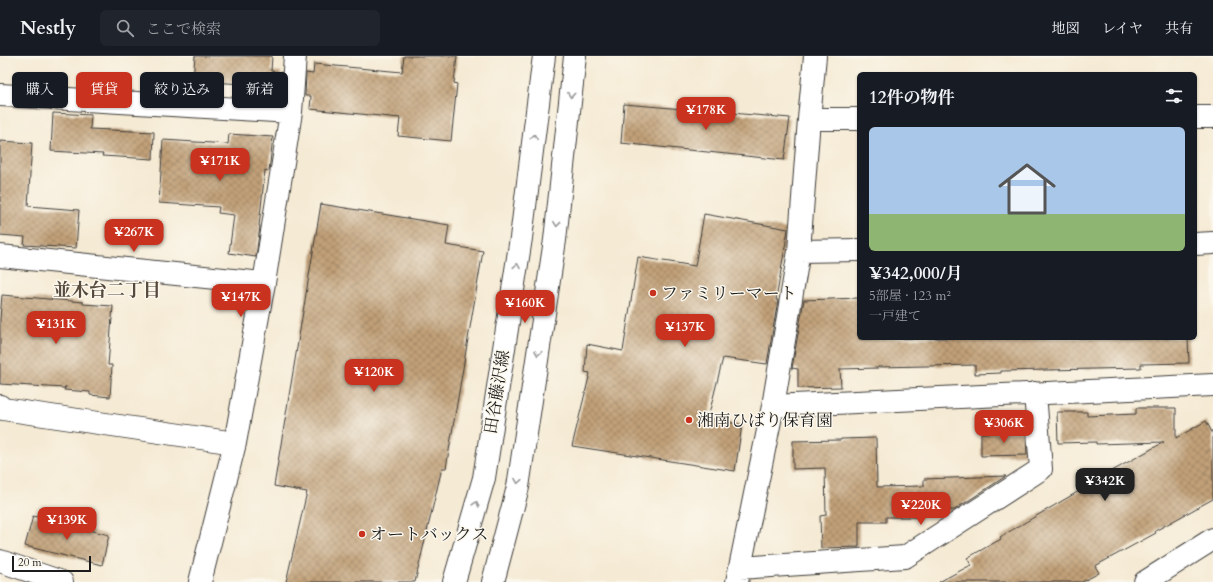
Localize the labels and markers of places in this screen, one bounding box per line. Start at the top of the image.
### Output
pin: ¥178K [678,97,734,131]
pin: ¥171K [192,148,248,182]
pin: ¥267K [106,219,162,253]
place label: ファミリーマート [661,282,797,305]
pin: ¥147K [213,284,269,318]
marker: ファミリーマート [648,288,658,298]
pin: ¥160K [497,290,553,324]
pin: ¥131K [28,311,84,345]
pin: ¥137K [657,314,713,348]
pin: ¥120K [346,359,402,393]
place label: 湘南ひばり保育園 [697,409,833,432]
pin: ¥306K [976,410,1032,444]
marker: 湘南ひばり保育園 [684,415,694,425]
pin: ¥342K [1077,468,1133,502]
pin: ¥220K [893,492,949,526]
pin: ¥139K [39,507,95,541]
place label: オートバックス [370,523,489,546]
marker: オートバックス [357,529,367,539]

